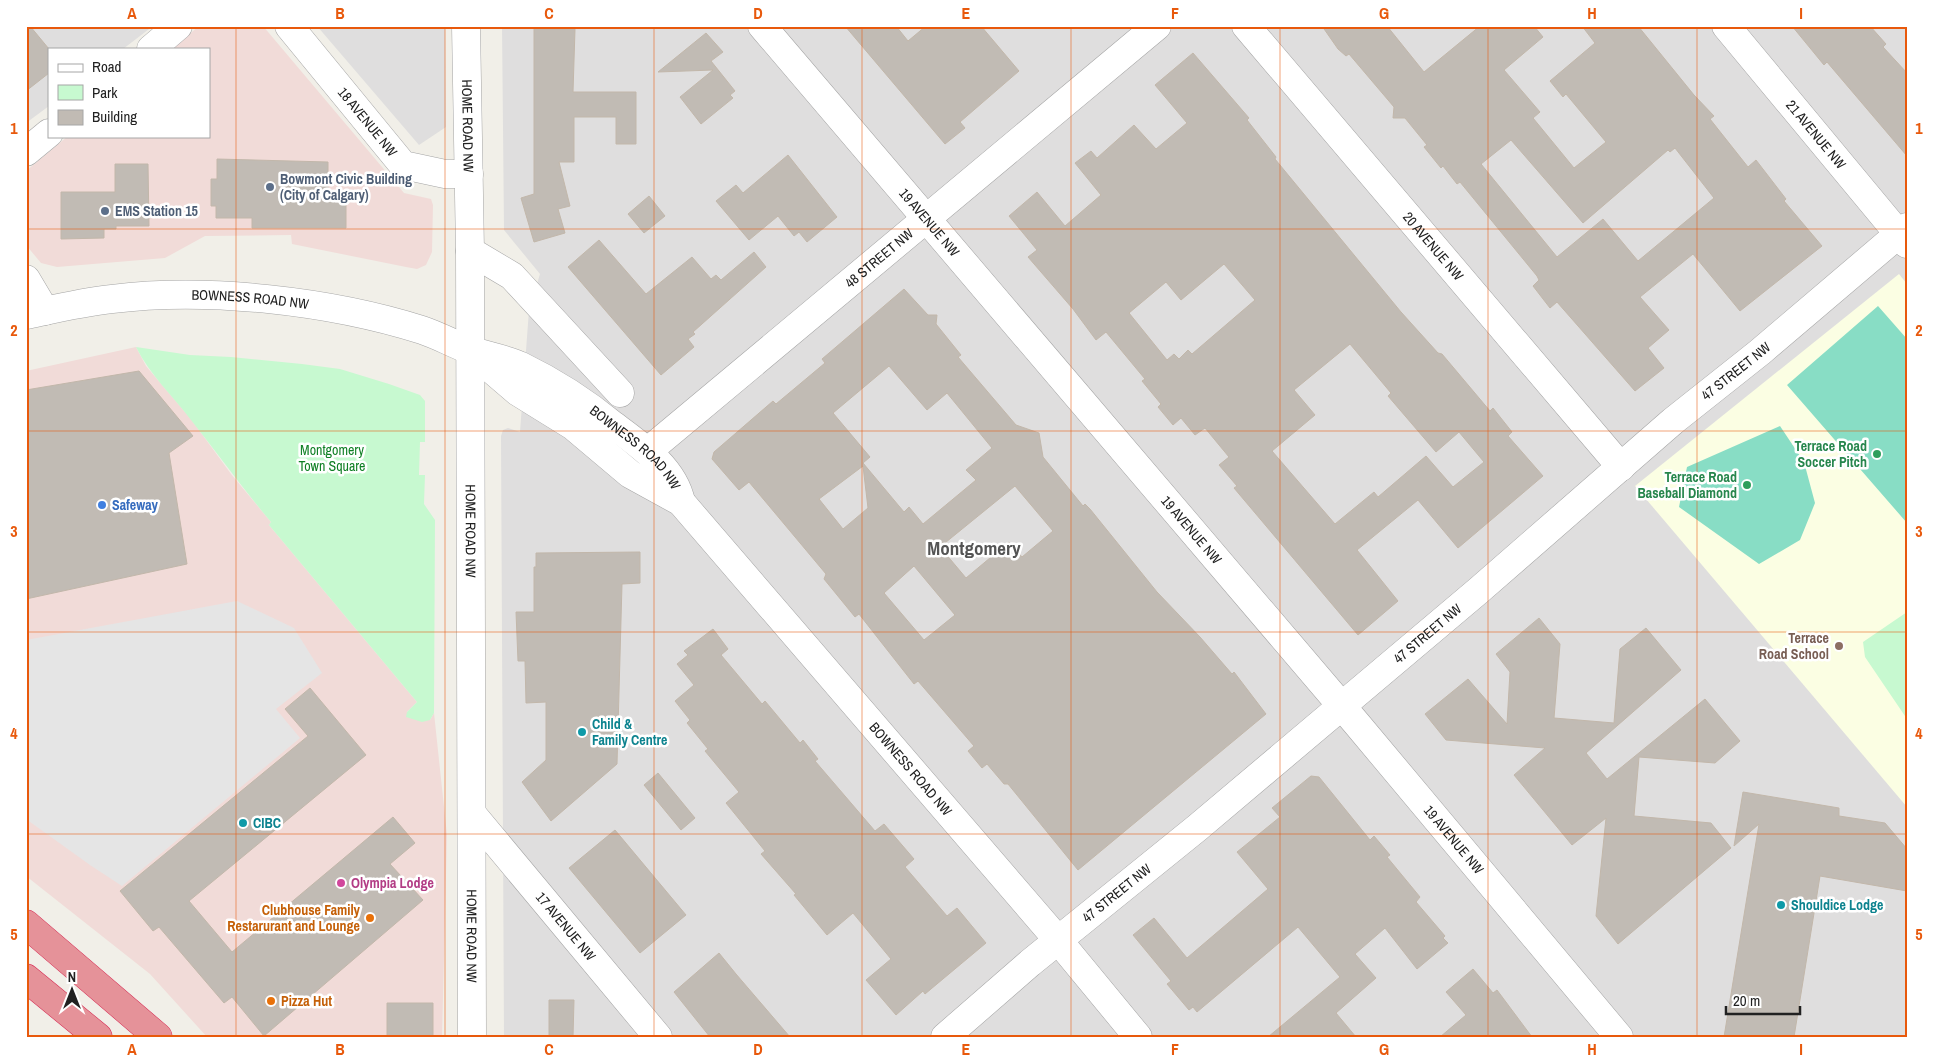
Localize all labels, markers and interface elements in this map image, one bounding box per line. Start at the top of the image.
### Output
text: A [127,2,137,24]
text: B [335,2,345,24]
text: C [544,2,554,24]
text: D [753,2,763,24]
text: E [962,2,971,24]
text: F [1171,2,1179,24]
text: G [1379,2,1389,24]
text: H [1587,2,1597,24]
text: I [1799,2,1803,24]
legend [48,48,210,138]
text: Road [92,56,121,77]
street label: HOME ROAD NW [458,79,478,173]
text: Park [92,82,118,103]
street label: 18 AVENUE NW [334,84,401,160]
street label: 21 AVENUE NW [1782,96,1850,173]
text: Building [92,106,137,127]
text: 1 [10,117,18,139]
text: 1 [1915,117,1923,139]
place label: Bowmont Civic Building (City of Calgary) [280,170,412,204]
marker: Bowmont Civic Building (City of Calgary) [264,181,276,193]
street label: 19 AVENUE NW [895,184,964,260]
place label: EMS Station 15 [115,202,199,220]
marker: EMS Station 15 [99,205,111,217]
street label: 20 AVENUE NW [1399,208,1467,284]
street label: 48 STREET NW [841,224,917,292]
street label: BOWNESS ROAD NW [191,286,310,313]
text: 2 [10,319,18,341]
text: 2 [1915,319,1923,341]
street label: 47 STREET NW [1698,338,1774,404]
street label: BOWNESS ROAD NW [586,401,685,493]
place label: Terrace Road Soccer Pitch [1794,437,1867,471]
park label: Montgomery Town Square [298,441,366,475]
marker: Terrace Road Soccer Pitch [1871,448,1883,460]
place label: Terrace Road Baseball Diamond [1637,468,1737,502]
marker: Terrace Road Baseball Diamond [1741,479,1753,491]
street label: HOME ROAD NW [462,484,480,578]
street label: 19 AVENUE NW [1157,492,1226,568]
place label: Safeway [112,496,159,514]
marker: Safeway [96,499,108,511]
text: 3 [10,520,18,542]
text: 3 [1915,520,1923,542]
district label: Montgomery [927,535,1021,561]
street label: 47 STREET NW [1390,600,1465,667]
place label: Terrace Road School [1759,629,1829,663]
marker: Terrace Road School [1833,640,1845,652]
place label: Child & Family Centre [592,715,667,749]
street label: BOWNESS ROAD NW [866,718,956,819]
text: 4 [10,722,18,744]
text: 4 [1915,722,1923,744]
marker: Child & Family Centre [576,726,588,738]
street label: 19 AVENUE NW [1420,802,1488,878]
place label: CIBC [253,814,281,832]
marker: CIBC [237,817,249,829]
street label: 47 STREET NW [1078,860,1155,926]
place label: Olympia Lodge [351,874,434,892]
marker: Olympia Lodge [335,877,347,889]
street label: 17 AVENUE NW [532,888,600,965]
street label: HOME ROAD NW [463,889,481,983]
place label: Shouldice Lodge [1791,896,1884,914]
marker: Shouldice Lodge [1775,899,1787,911]
place label: Clubhouse Family Restarurant and Lounge [227,901,361,935]
marker: Clubhouse Family Restarurant and Lounge [364,912,376,924]
text: 5 [10,923,18,945]
text: 5 [1915,923,1923,945]
north arrow [48,966,98,1016]
text: N [68,968,76,986]
scale bar [1726,983,1799,1015]
text: 20 m [1733,990,1760,1011]
place label: Pizza Hut [281,992,332,1010]
marker: Pizza Hut [265,995,277,1007]
text: A [127,1038,137,1060]
text: B [335,1038,345,1060]
text: C [544,1038,554,1060]
text: D [753,1038,763,1060]
text: E [962,1038,971,1060]
text: F [1171,1038,1179,1060]
text: G [1379,1038,1389,1060]
text: H [1587,1038,1597,1060]
text: I [1799,1038,1803,1060]

